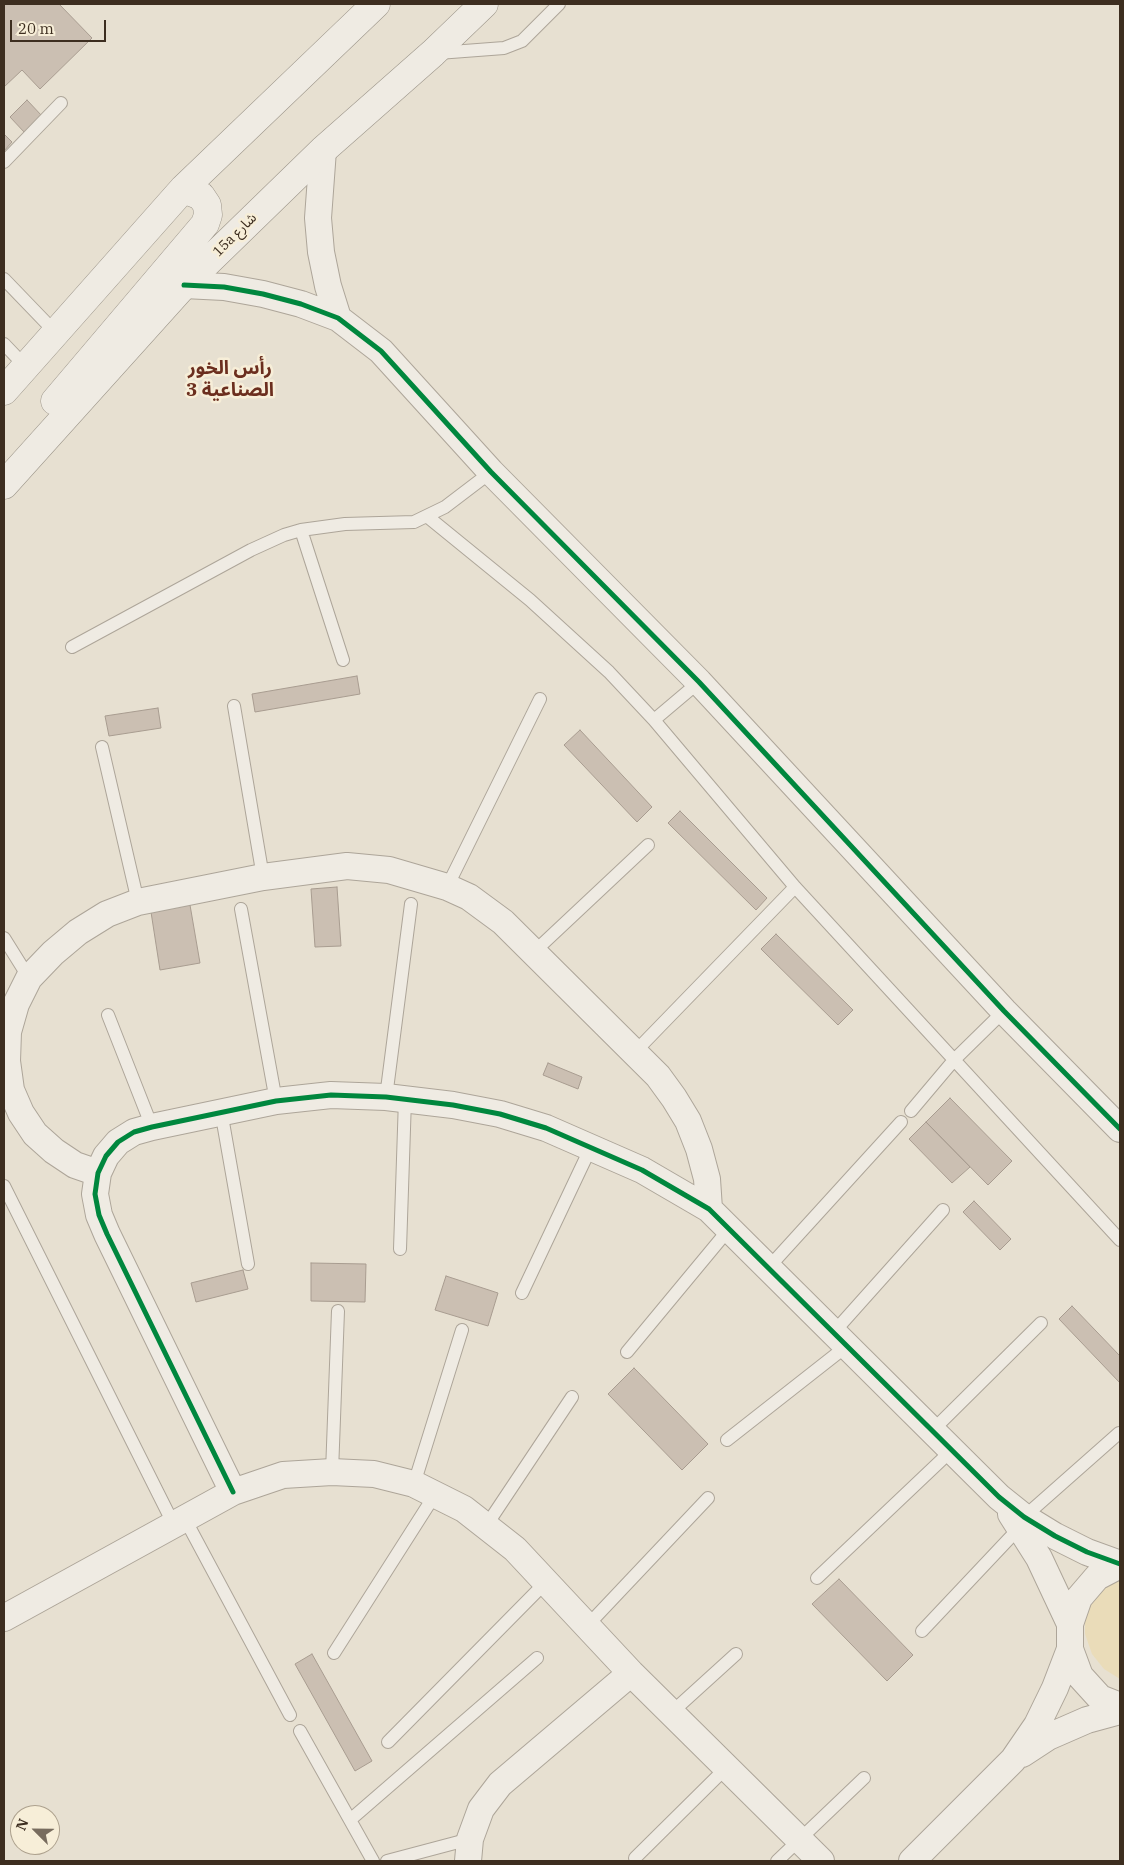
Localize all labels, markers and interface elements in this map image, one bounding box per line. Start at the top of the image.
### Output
scale bar [12,10,109,42]
text: 20 m [18,19,54,38]
street label: 15a شارع [210,210,260,260]
district label: رأس الخور الصناعية 3 [186,358,274,402]
north arrow [10,1805,60,1855]
text: N [12,1816,33,1833]

